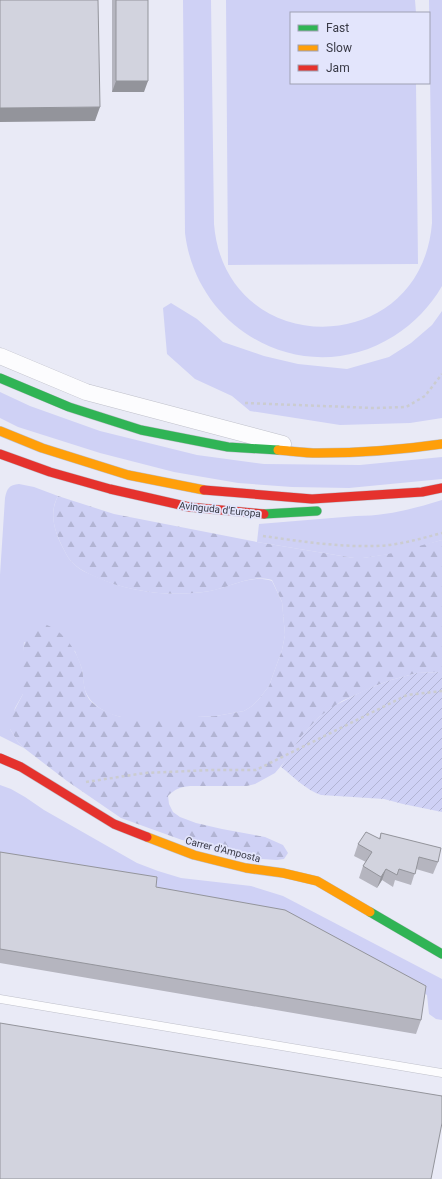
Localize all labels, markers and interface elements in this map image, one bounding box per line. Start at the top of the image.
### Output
legend [290,12,430,84]
text: Fast [326,21,349,35]
text: Slow [326,41,352,55]
text: Jam [326,61,350,75]
street label: Avinguda d'Europa [178,500,261,519]
street label: Carrer d'Amposta [184,835,262,864]

